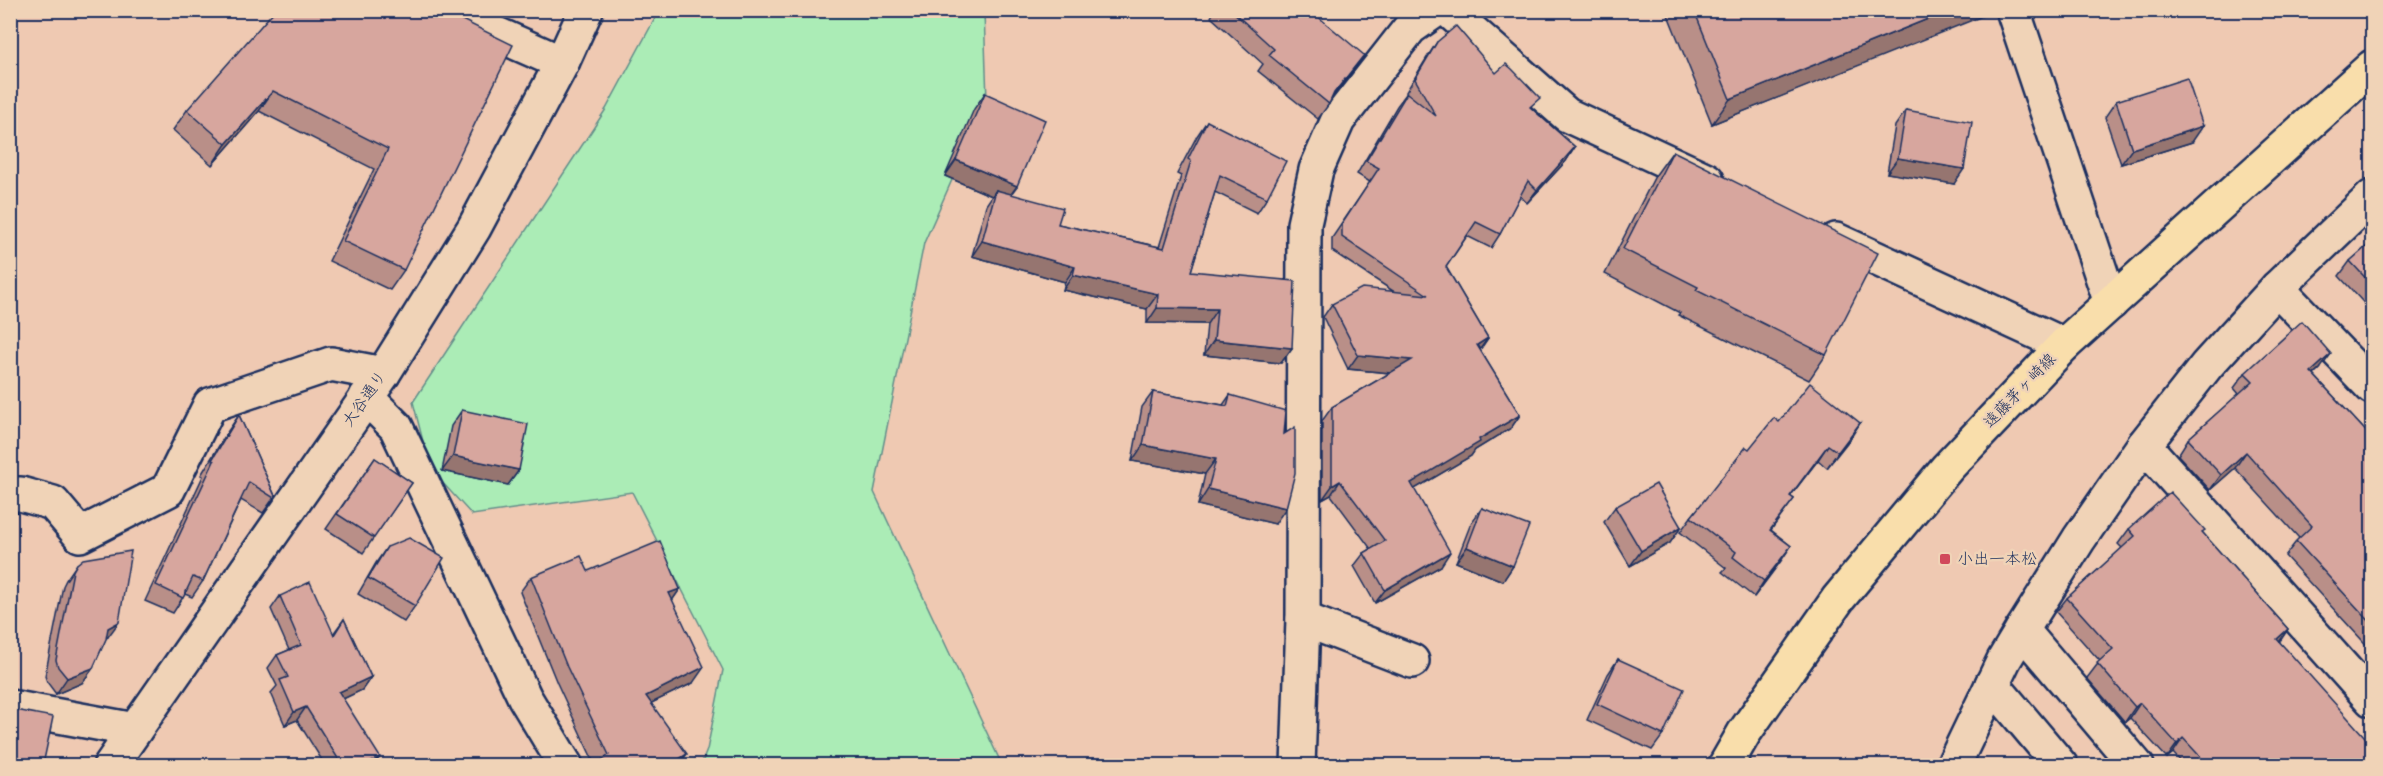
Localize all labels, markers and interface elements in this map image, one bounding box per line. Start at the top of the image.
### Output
street label: 遠藤茅ヶ崎線 [1978,348,2062,434]
street label: 大谷通り [336,366,394,432]
place label: 小出一本松 [1957,547,2037,572]
marker: 小出一本松 [1938,552,1952,566]

